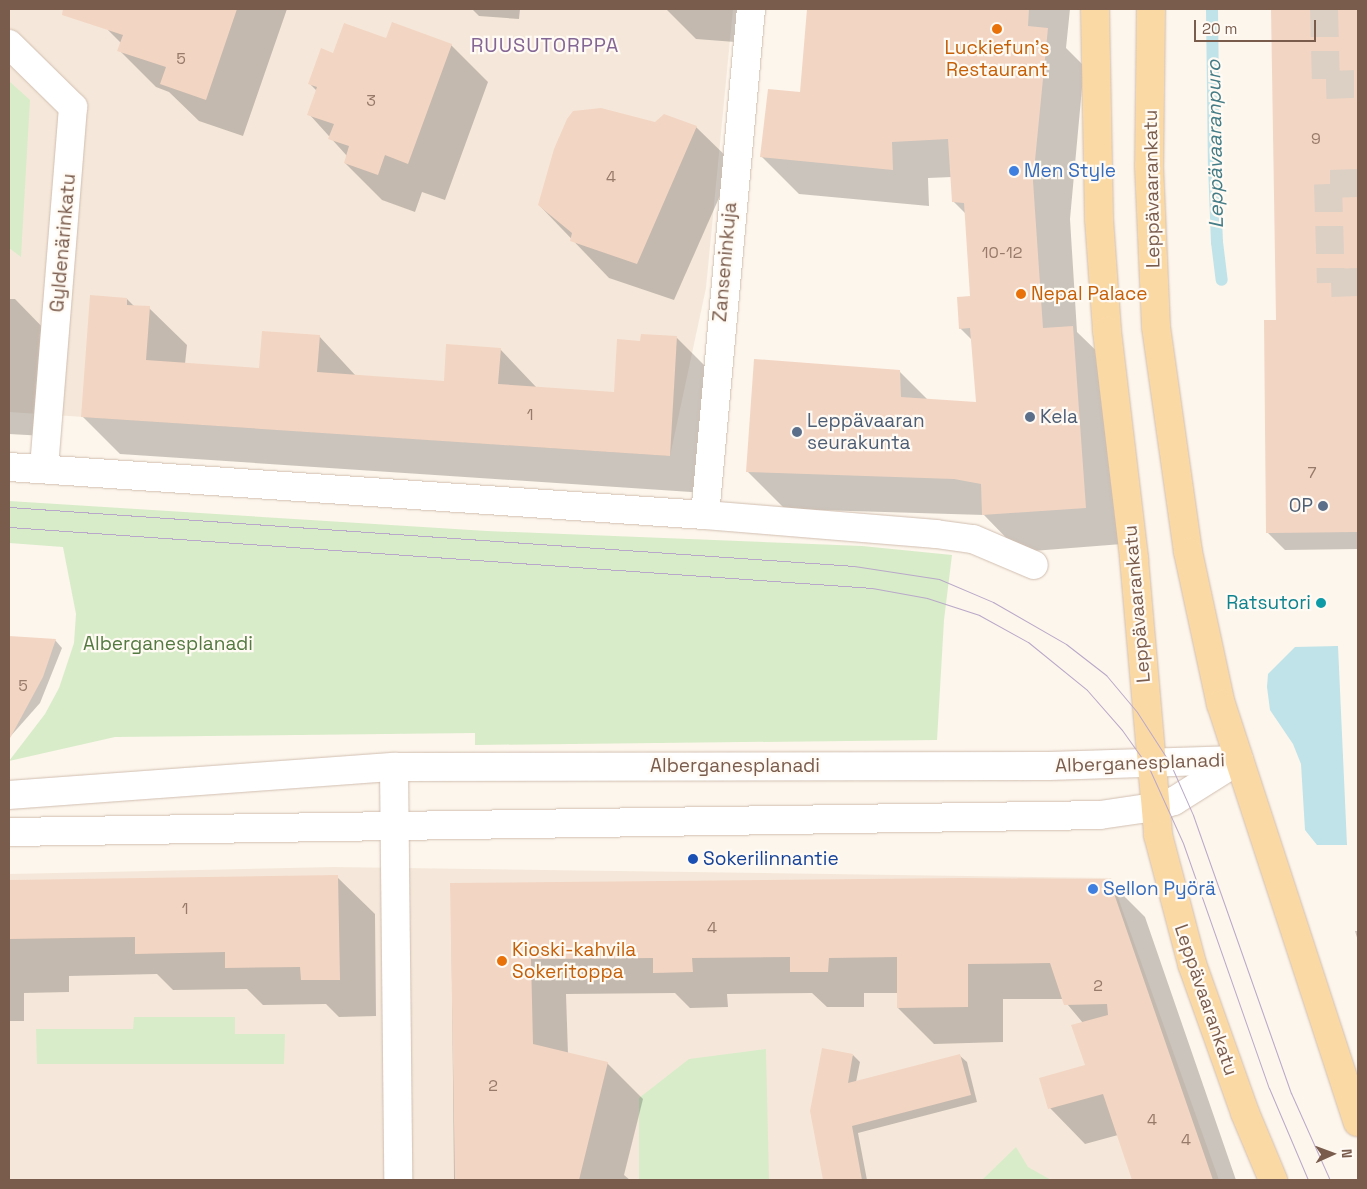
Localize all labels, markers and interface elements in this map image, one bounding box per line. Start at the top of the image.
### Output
scale bar [1197,10,1320,42]
text: 20 m [1202,19,1237,38]
marker: Luckiefun's Restaurant [991,23,1003,35]
district label: RUUSUTORPPA [469,33,621,57]
place label: Luckiefun's Restaurant [945,37,1049,81]
house number: 5 [176,49,186,69]
water label: Leppävaaranpuro [1202,60,1228,228]
house number: 3 [366,91,376,111]
street label: Leppävaarankatu [1139,110,1165,268]
house number: 9 [1311,129,1321,149]
place label: Men Style [1024,160,1116,182]
marker: Men Style [1008,165,1020,177]
house number: 4 [606,167,616,187]
street label: Gyldenärinkatu [46,173,80,313]
street label: Zanseninkuja [708,201,742,323]
house number: 10-12 [982,243,1022,263]
place label: Nepal Palace [1031,283,1148,305]
marker: Nepal Palace [1015,288,1027,300]
house number: 1 [527,405,533,425]
place label: Kela [1040,406,1078,428]
place label: Leppävaaran seurakunta [807,410,925,454]
marker: Kela [1024,411,1036,423]
marker: Leppävaaran seurakunta [791,426,803,438]
house number: 7 [1307,463,1317,483]
place label: OP [1289,495,1313,517]
marker: OP [1317,500,1329,512]
street label: Leppävaarankatu [1119,524,1155,684]
place label: Ratsutori [1226,592,1311,614]
marker: Ratsutori [1315,597,1327,609]
park label: Alberganesplanadi [83,633,253,655]
house number: 5 [18,676,28,696]
street label: Alberganesplanadi [1055,749,1225,777]
street label: Alberganesplanadi [650,755,820,777]
place label: Sokerilinnantie [703,848,839,870]
marker: Sokerilinnantie [687,853,699,865]
place label: Sellon Pyörä [1103,878,1216,900]
marker: Sellon Pyörä [1087,883,1099,895]
house number: 1 [182,899,188,919]
house number: 4 [707,918,717,938]
street label: Leppävaarankatu [1169,921,1243,1079]
place label: Kioski-kahvila Sokeritoppa [512,939,636,983]
marker: Kioski-kahvila Sokeritoppa [496,955,508,967]
house number: 2 [1093,976,1103,996]
house number: 2 [488,1076,498,1096]
house number: 4 [1147,1110,1157,1130]
north arrow [1307,1129,1357,1179]
house number: 4 [1181,1130,1191,1150]
text: N [1338,1148,1356,1158]

